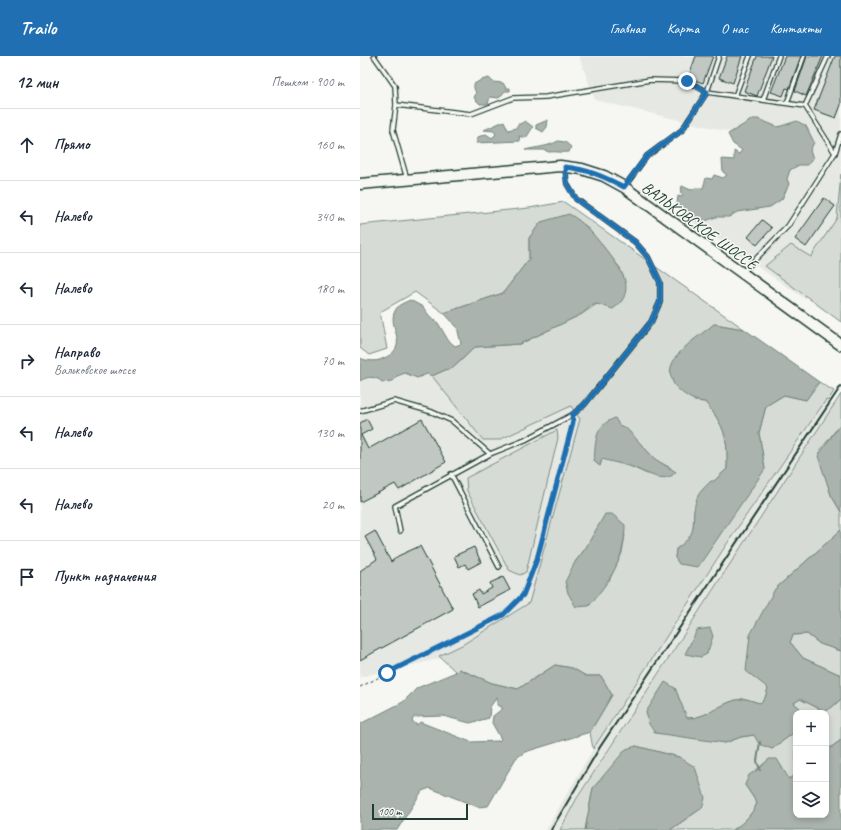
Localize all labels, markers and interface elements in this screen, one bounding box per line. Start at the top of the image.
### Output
text: Trailo [20,16,56,40]
text: Главная [610,20,645,37]
text: Карта [667,20,699,37]
text: О нас [721,20,748,37]
text: Контакты [770,20,821,37]
text: 12 мин [16,72,58,93]
route end [678,72,696,90]
text: Пешком · 900 m [271,74,344,90]
icon: ahead [16,134,38,156]
text: Прямо [54,135,90,154]
text: 160 m [316,137,344,153]
street label: ВАЛЬКОВСКОЕ ШОССЕ [638,177,763,276]
icon: left [16,206,38,228]
text: Налево [54,207,92,226]
text: 340 m [316,209,344,225]
icon: left [16,278,38,300]
text: Налево [54,279,92,298]
text: 180 m [316,281,344,297]
text: Направо [54,343,100,362]
icon: right [16,350,38,372]
text: 70 m [322,353,344,369]
text: Вальковское шоссе [54,362,135,378]
icon: left [16,422,38,444]
text: Налево [54,423,92,442]
text: 130 m [316,425,344,441]
icon: left [16,494,38,516]
text: Налево [54,495,92,514]
text: 20 m [322,497,344,513]
icon: arrive [16,566,38,588]
text: Пункт назначения [54,567,156,586]
route start [378,664,396,682]
map controls [793,710,829,818]
button: + [793,710,829,746]
button: − [793,746,829,782]
button: layers [793,782,829,818]
scale bar [372,802,468,821]
text: 100 m [378,804,402,818]

